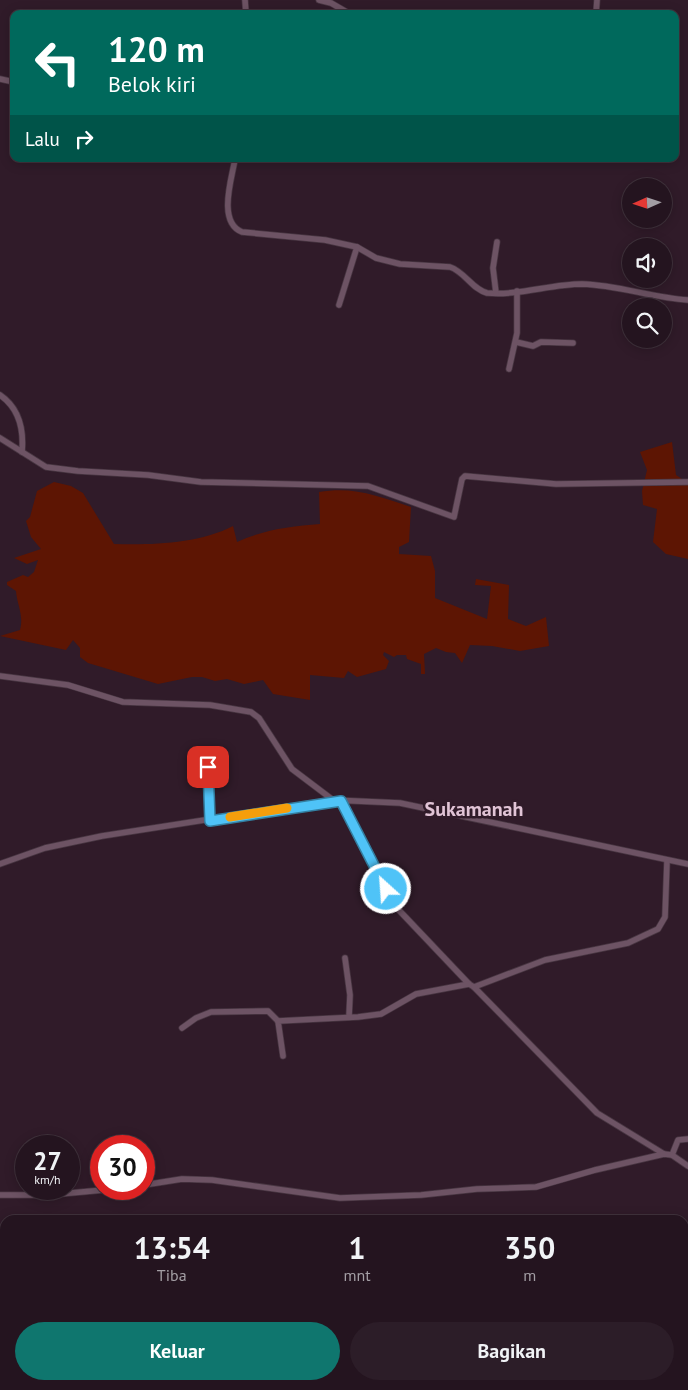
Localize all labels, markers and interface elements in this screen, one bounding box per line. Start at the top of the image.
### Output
text: 120 m [108,26,205,72]
icon: left [25,30,90,95]
text: Belok kiri [108,70,196,98]
icon: right [70,125,98,153]
text: Lalu [25,127,60,151]
north arrow [622,178,672,228]
map controls [622,178,672,348]
button: sound [622,238,672,288]
button: search [622,298,672,348]
pin [187,746,229,788]
icon: arrive [194,753,222,781]
district label: Sukamanah [425,796,523,822]
position arrow [359,862,411,914]
speed limit sign: 30 [90,1135,155,1200]
text: 27 [33,1145,62,1177]
text: km/h [34,1172,61,1187]
text: 13:54 [134,1228,210,1267]
text: 1 [349,1228,366,1267]
text: 350 [504,1228,555,1267]
text: Tiba [157,1265,187,1285]
text: mnt [343,1265,371,1285]
text: m [523,1265,536,1285]
button: Keluar [15,1322,340,1380]
button: Bagikan [350,1322,674,1380]

